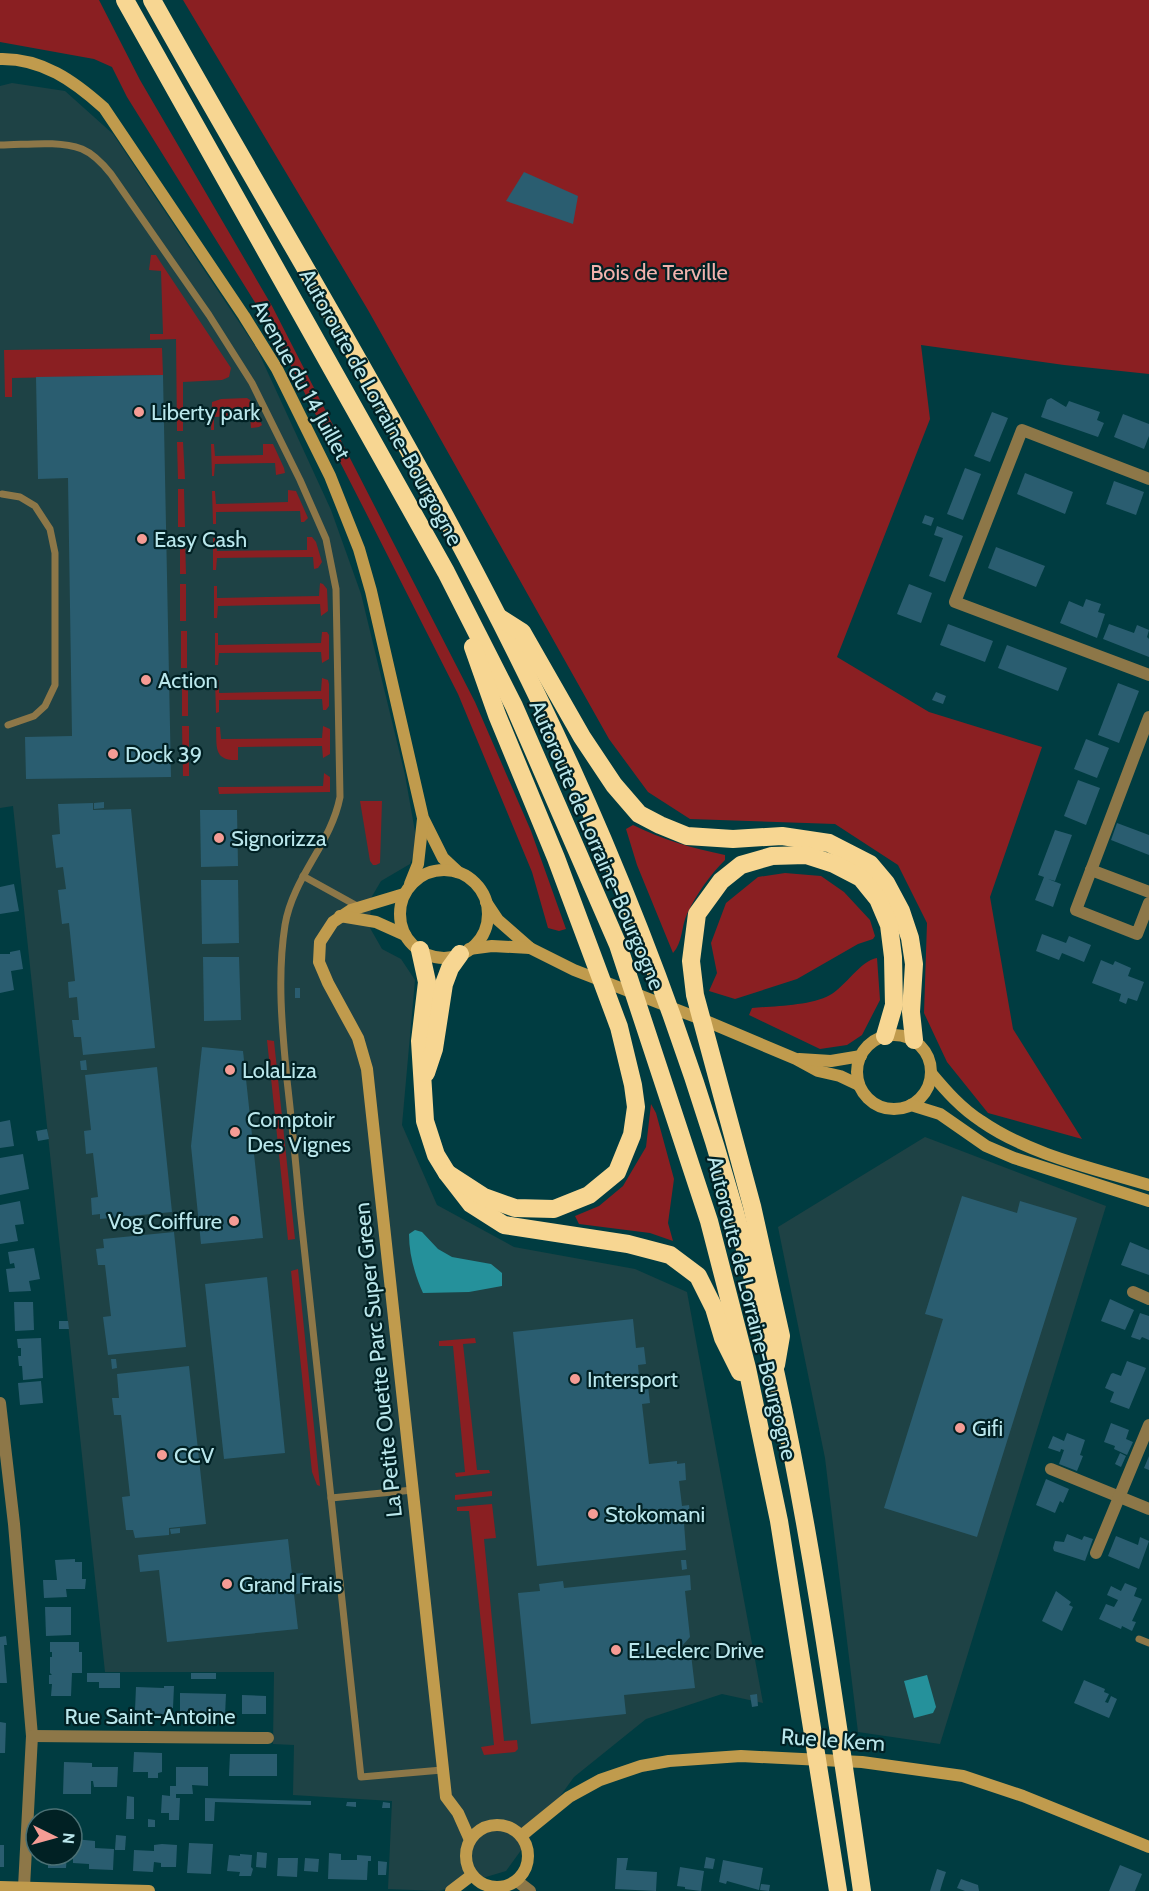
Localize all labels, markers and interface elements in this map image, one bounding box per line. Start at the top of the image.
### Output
park label: Bois de Terville [590,259,728,286]
street label: Autoroute de Lorraine-Bourgogne [293,264,469,550]
street label: Avenue du 14 Juillet [246,295,356,465]
place label: Liberty park [151,399,260,426]
marker: Liberty park [132,405,146,419]
place label: Easy Cash [154,526,247,553]
marker: Easy Cash [135,532,149,546]
place label: Action [158,667,218,694]
marker: Action [139,673,153,687]
street label: Autoroute de Lorraine-Bourgogne [524,696,670,994]
place label: Dock 39 [125,741,202,768]
marker: Dock 39 [106,747,120,761]
place label: Signorizza [231,825,327,852]
marker: Signorizza [212,831,226,845]
place label: LolaLiza [242,1057,317,1084]
marker: LolaLiza [223,1063,237,1077]
place label: Comptoir Des Vignes [247,1106,351,1158]
marker: Comptoir Des Vignes [228,1125,242,1139]
street label: Autoroute de Lorraine-Bourgogne [701,1153,803,1463]
street label: La Petite Ouette Parc Super Green [348,1201,408,1519]
place label: Vog Coiffure [108,1208,222,1235]
marker: Vog Coiffure [227,1214,241,1228]
place label: Intersport [587,1366,678,1393]
marker: Intersport [568,1372,582,1386]
place label: Gifi [972,1415,1003,1442]
marker: Gifi [953,1421,967,1435]
place label: CCV [174,1442,215,1469]
marker: CCV [155,1448,169,1462]
place label: Stokomani [605,1501,705,1528]
marker: Stokomani [586,1507,600,1521]
place label: Grand Frais [239,1571,342,1598]
marker: Grand Frais [220,1577,234,1591]
place label: E.Leclerc Drive [628,1637,764,1664]
marker: E.Leclerc Drive [609,1643,623,1657]
street label: Rue Saint-Antoine [64,1703,236,1730]
street label: Rue le Kem [780,1723,886,1757]
north arrow [24,1807,84,1867]
text: N [58,1832,78,1845]

